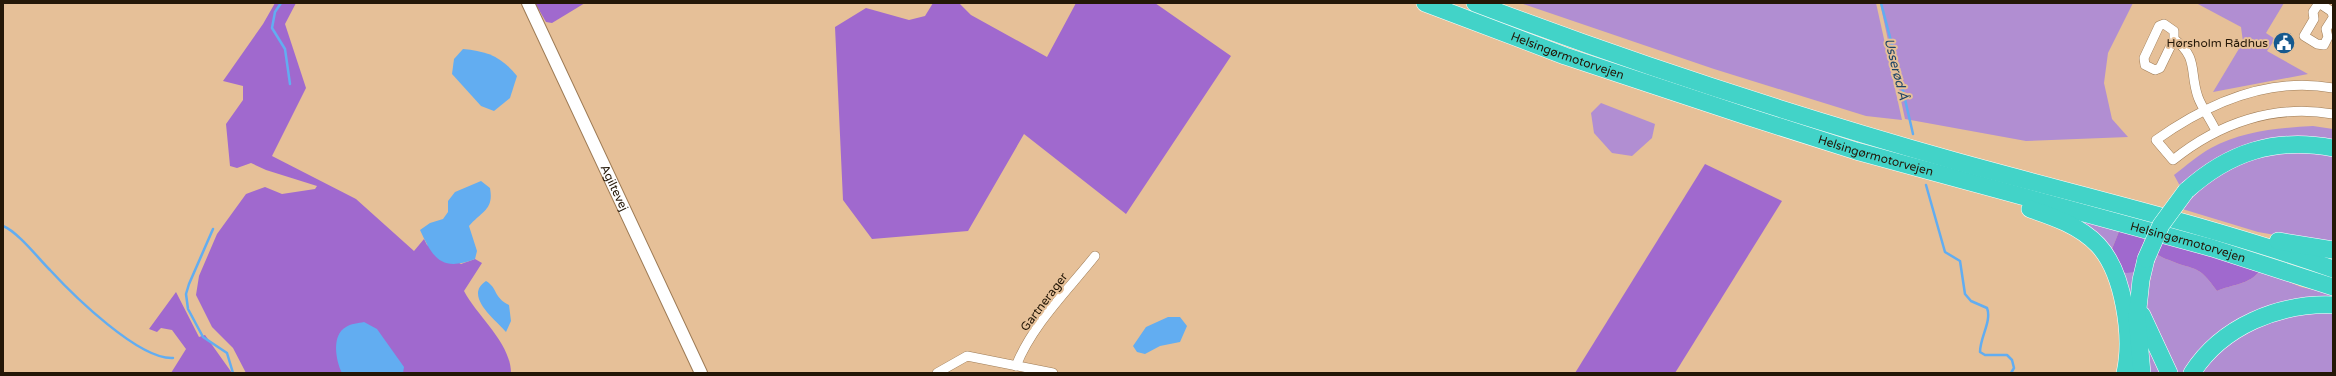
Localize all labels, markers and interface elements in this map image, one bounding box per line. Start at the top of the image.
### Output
street label: Helsingørmotorvejen [1509,29,1626,82]
public building icon: Hørsholm Rådhus [2271,30,2297,56]
place label: Hørsholm Rådhus [2167,36,2268,50]
water label: Usserød Å [1881,37,1912,102]
street label: Helsingørmotorvejen [1816,132,1935,179]
street label: Agiltevej [598,162,631,213]
street label: Helsingørmotorvejen [2129,219,2247,265]
street label: Gartnerager [1018,270,1071,334]

